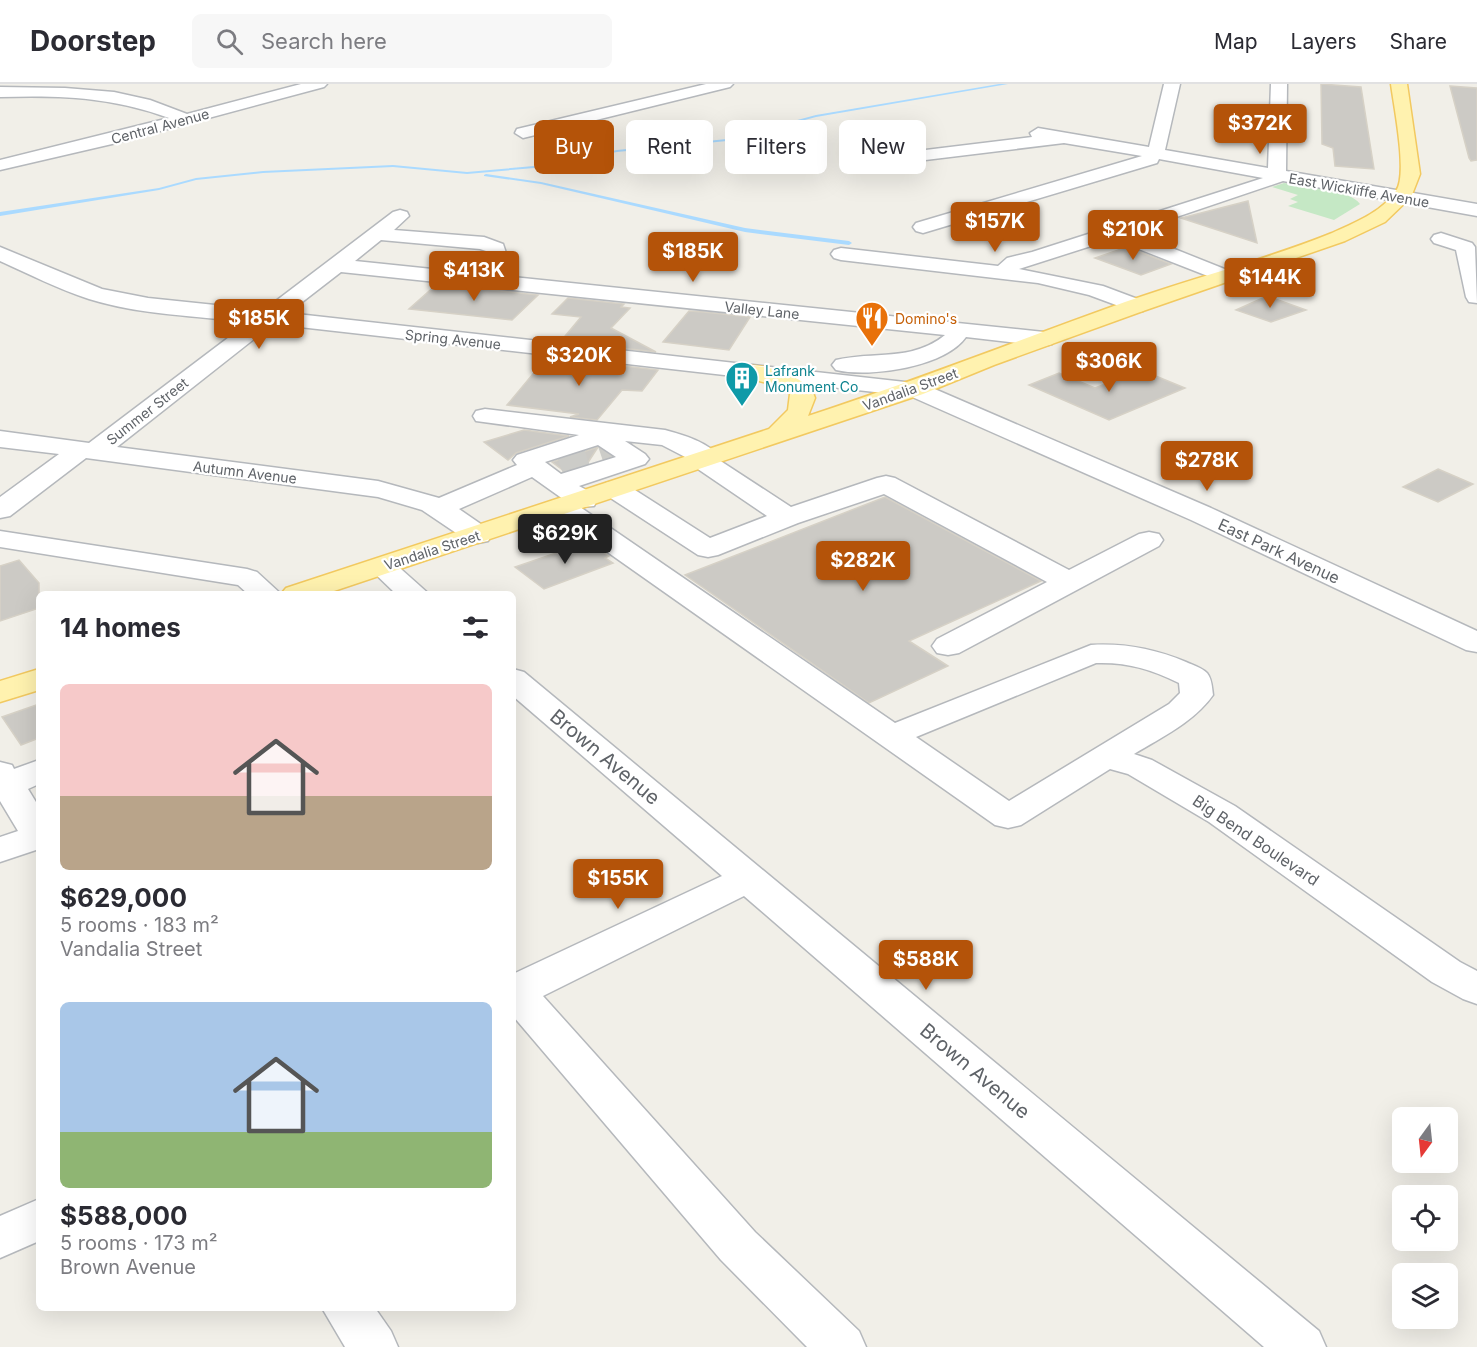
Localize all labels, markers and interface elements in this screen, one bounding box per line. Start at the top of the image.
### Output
search box [192,14,612,68]
text: Doorstep [30,24,156,58]
icon: search [213,25,246,58]
text: Search here [261,28,387,54]
text: Map [1214,29,1258,54]
text: Layers [1291,29,1357,54]
text: Share [1390,29,1447,54]
pin: $372K [1218,104,1302,155]
street label: Central Avenue [109,105,211,147]
text: $372K [1228,111,1292,135]
chip: Buy [534,120,614,174]
chip: Rent [626,120,713,174]
chip: Filters [725,120,827,174]
chip: New [839,120,926,174]
street label: East Wickliffe Avenue [1287,169,1431,211]
pin: $157K [953,202,1037,253]
text: $157K [965,209,1025,233]
pin: $210K [1091,210,1175,261]
text: $210K [1102,217,1164,241]
pin: $185K [651,232,735,283]
text: $185K [662,239,724,263]
pin: $413K [432,251,516,302]
text: $413K [443,258,505,282]
pin: $144K [1228,258,1312,309]
text: $144K [1238,265,1302,289]
street label: Valley Lane [724,298,800,322]
pin: $185K [217,299,301,350]
restaurant icon: Domino's [854,300,890,347]
text: $185K [228,306,290,330]
place label: Domino's [895,310,957,327]
street label: Spring Avenue [404,326,502,352]
pin: $320K [537,336,621,387]
pin: $306K [1067,342,1151,393]
text: $320K [546,343,612,367]
text: $306K [1076,349,1142,373]
building icon: Lafrank Monument Co [724,360,760,407]
place label: Lafrank Monument Co [765,362,858,395]
street label: Vandalia Street [860,364,960,414]
street label: Summer Street [103,374,191,448]
pin: $278K [1165,441,1249,492]
text: $278K [1175,448,1239,472]
street label: Autumn Avenue [192,457,298,487]
pin: $629K [523,514,607,565]
street label: East Park Avenue [1215,514,1343,588]
text: $629K [532,521,598,545]
street label: Vandalia Street [382,526,482,573]
pin: $282K [821,541,905,592]
text: $282K [830,548,896,572]
icon: filters [459,611,492,644]
text: 14 homes [60,612,181,643]
street label: Brown Avenue [545,704,665,810]
icon: home [222,723,330,831]
street label: Big Bend Boulevard [1189,790,1323,890]
pin: $155K [576,859,660,910]
text: $155K [587,866,649,890]
text: $629,000 [60,882,187,913]
text: 5 rooms · 183 m² [60,913,219,937]
text: Vandalia Street [60,937,202,961]
pin: $588K [884,940,968,991]
text: $588K [893,947,959,971]
street label: Brown Avenue [915,1018,1035,1124]
icon: home [222,1041,330,1149]
north arrow [1392,1107,1458,1173]
map controls [1392,1107,1458,1329]
button: locate [1392,1185,1458,1251]
text: $588,000 [60,1200,187,1231]
text: 5 rooms · 173 m² [60,1231,218,1255]
text: Brown Avenue [60,1255,196,1279]
button: layers [1392,1263,1458,1329]

